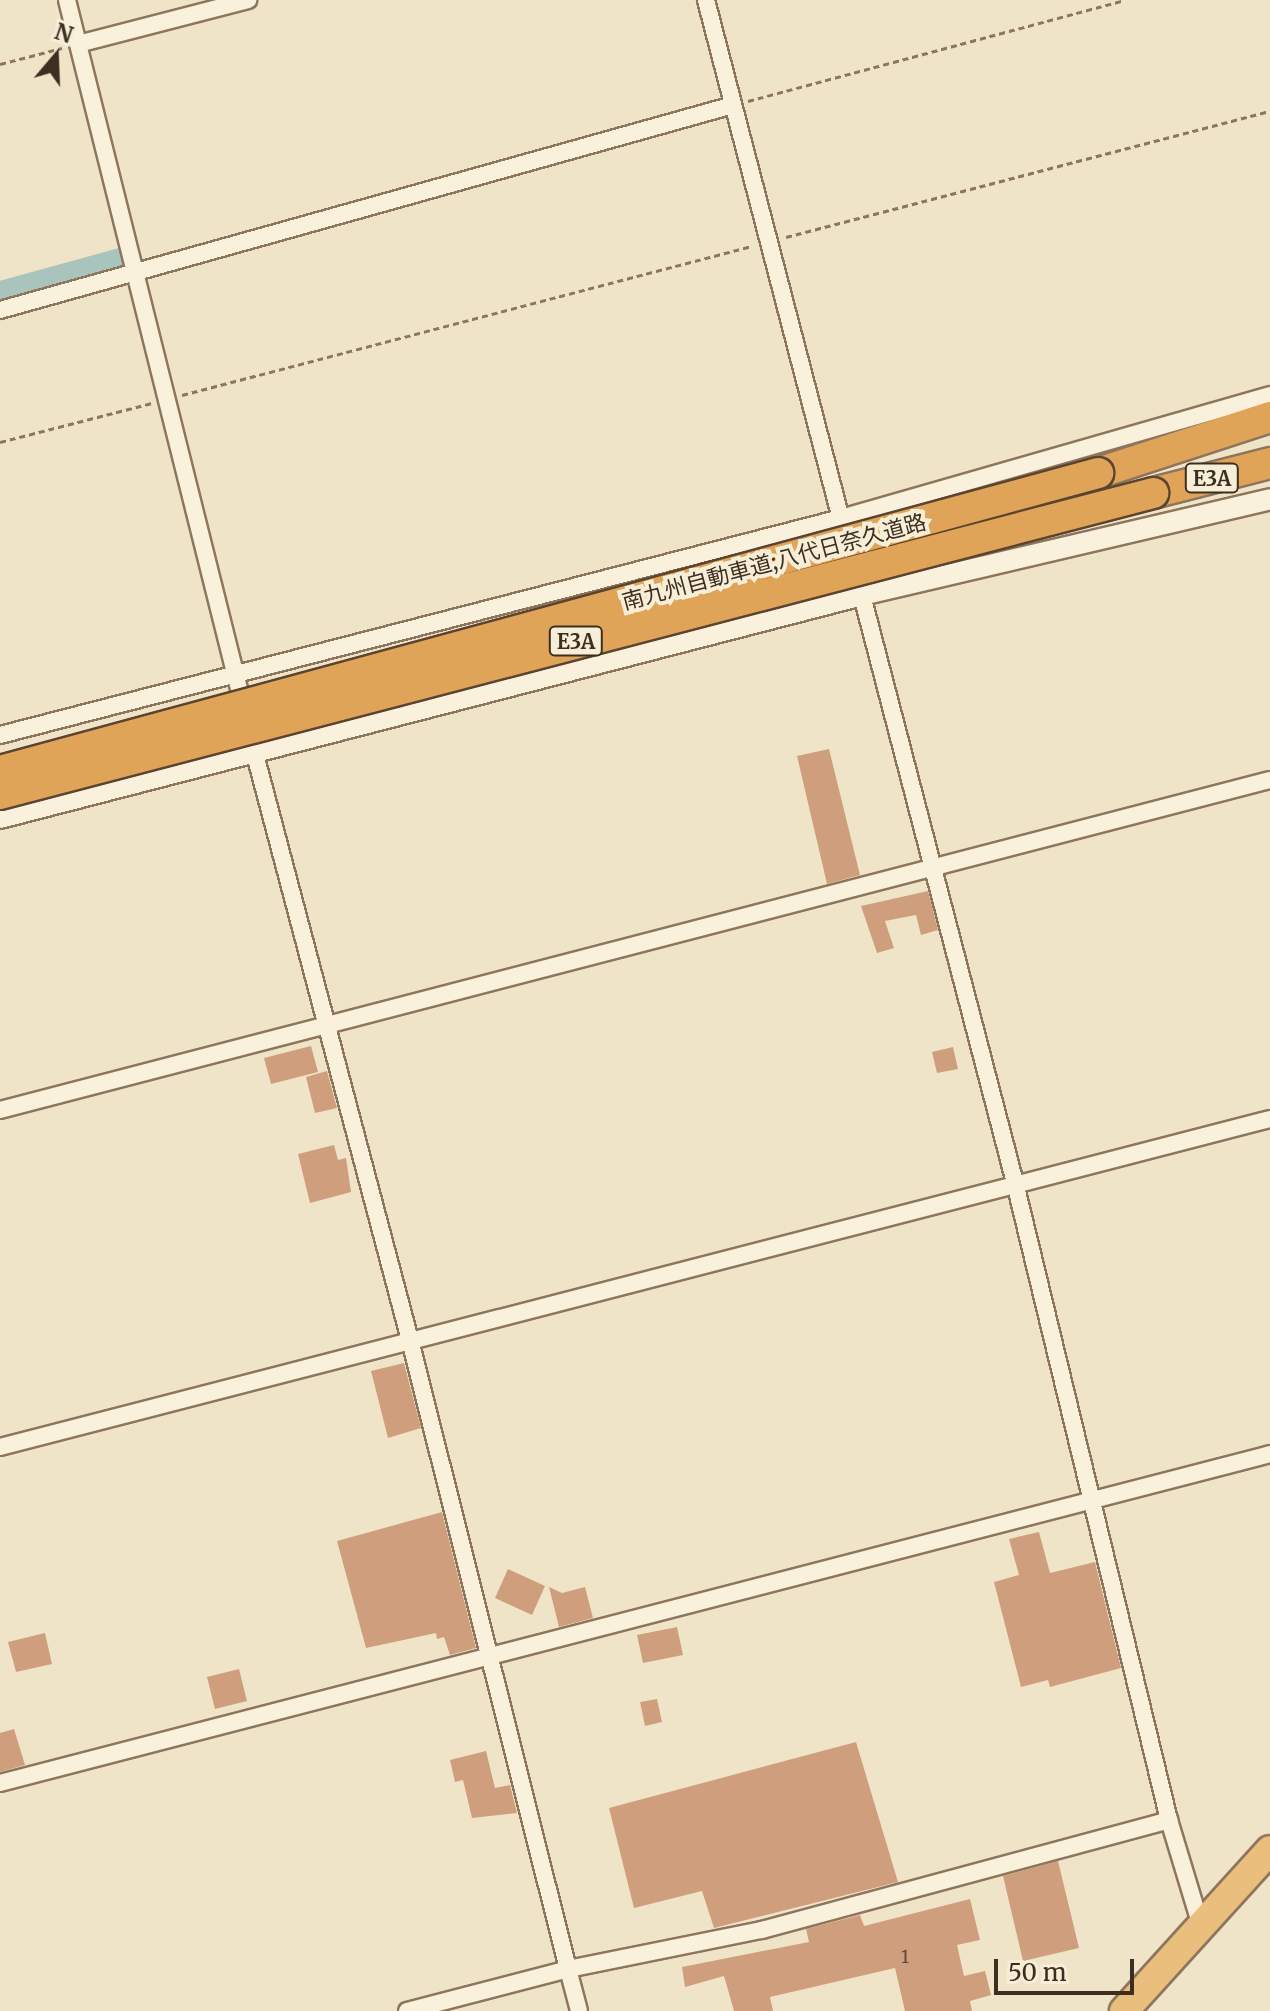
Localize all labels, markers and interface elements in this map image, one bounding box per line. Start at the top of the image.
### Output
north arrow [16,16,96,96]
text: N [51,17,77,49]
road number: E3A [1184,462,1240,494]
street label: 南九州自動車道;八代日奈久道路 [619,509,929,615]
road number: E3A [548,625,604,657]
scale bar [998,1943,1138,1993]
house number: 1 [901,1946,909,1968]
text: 50 m [1008,1957,1067,1988]

